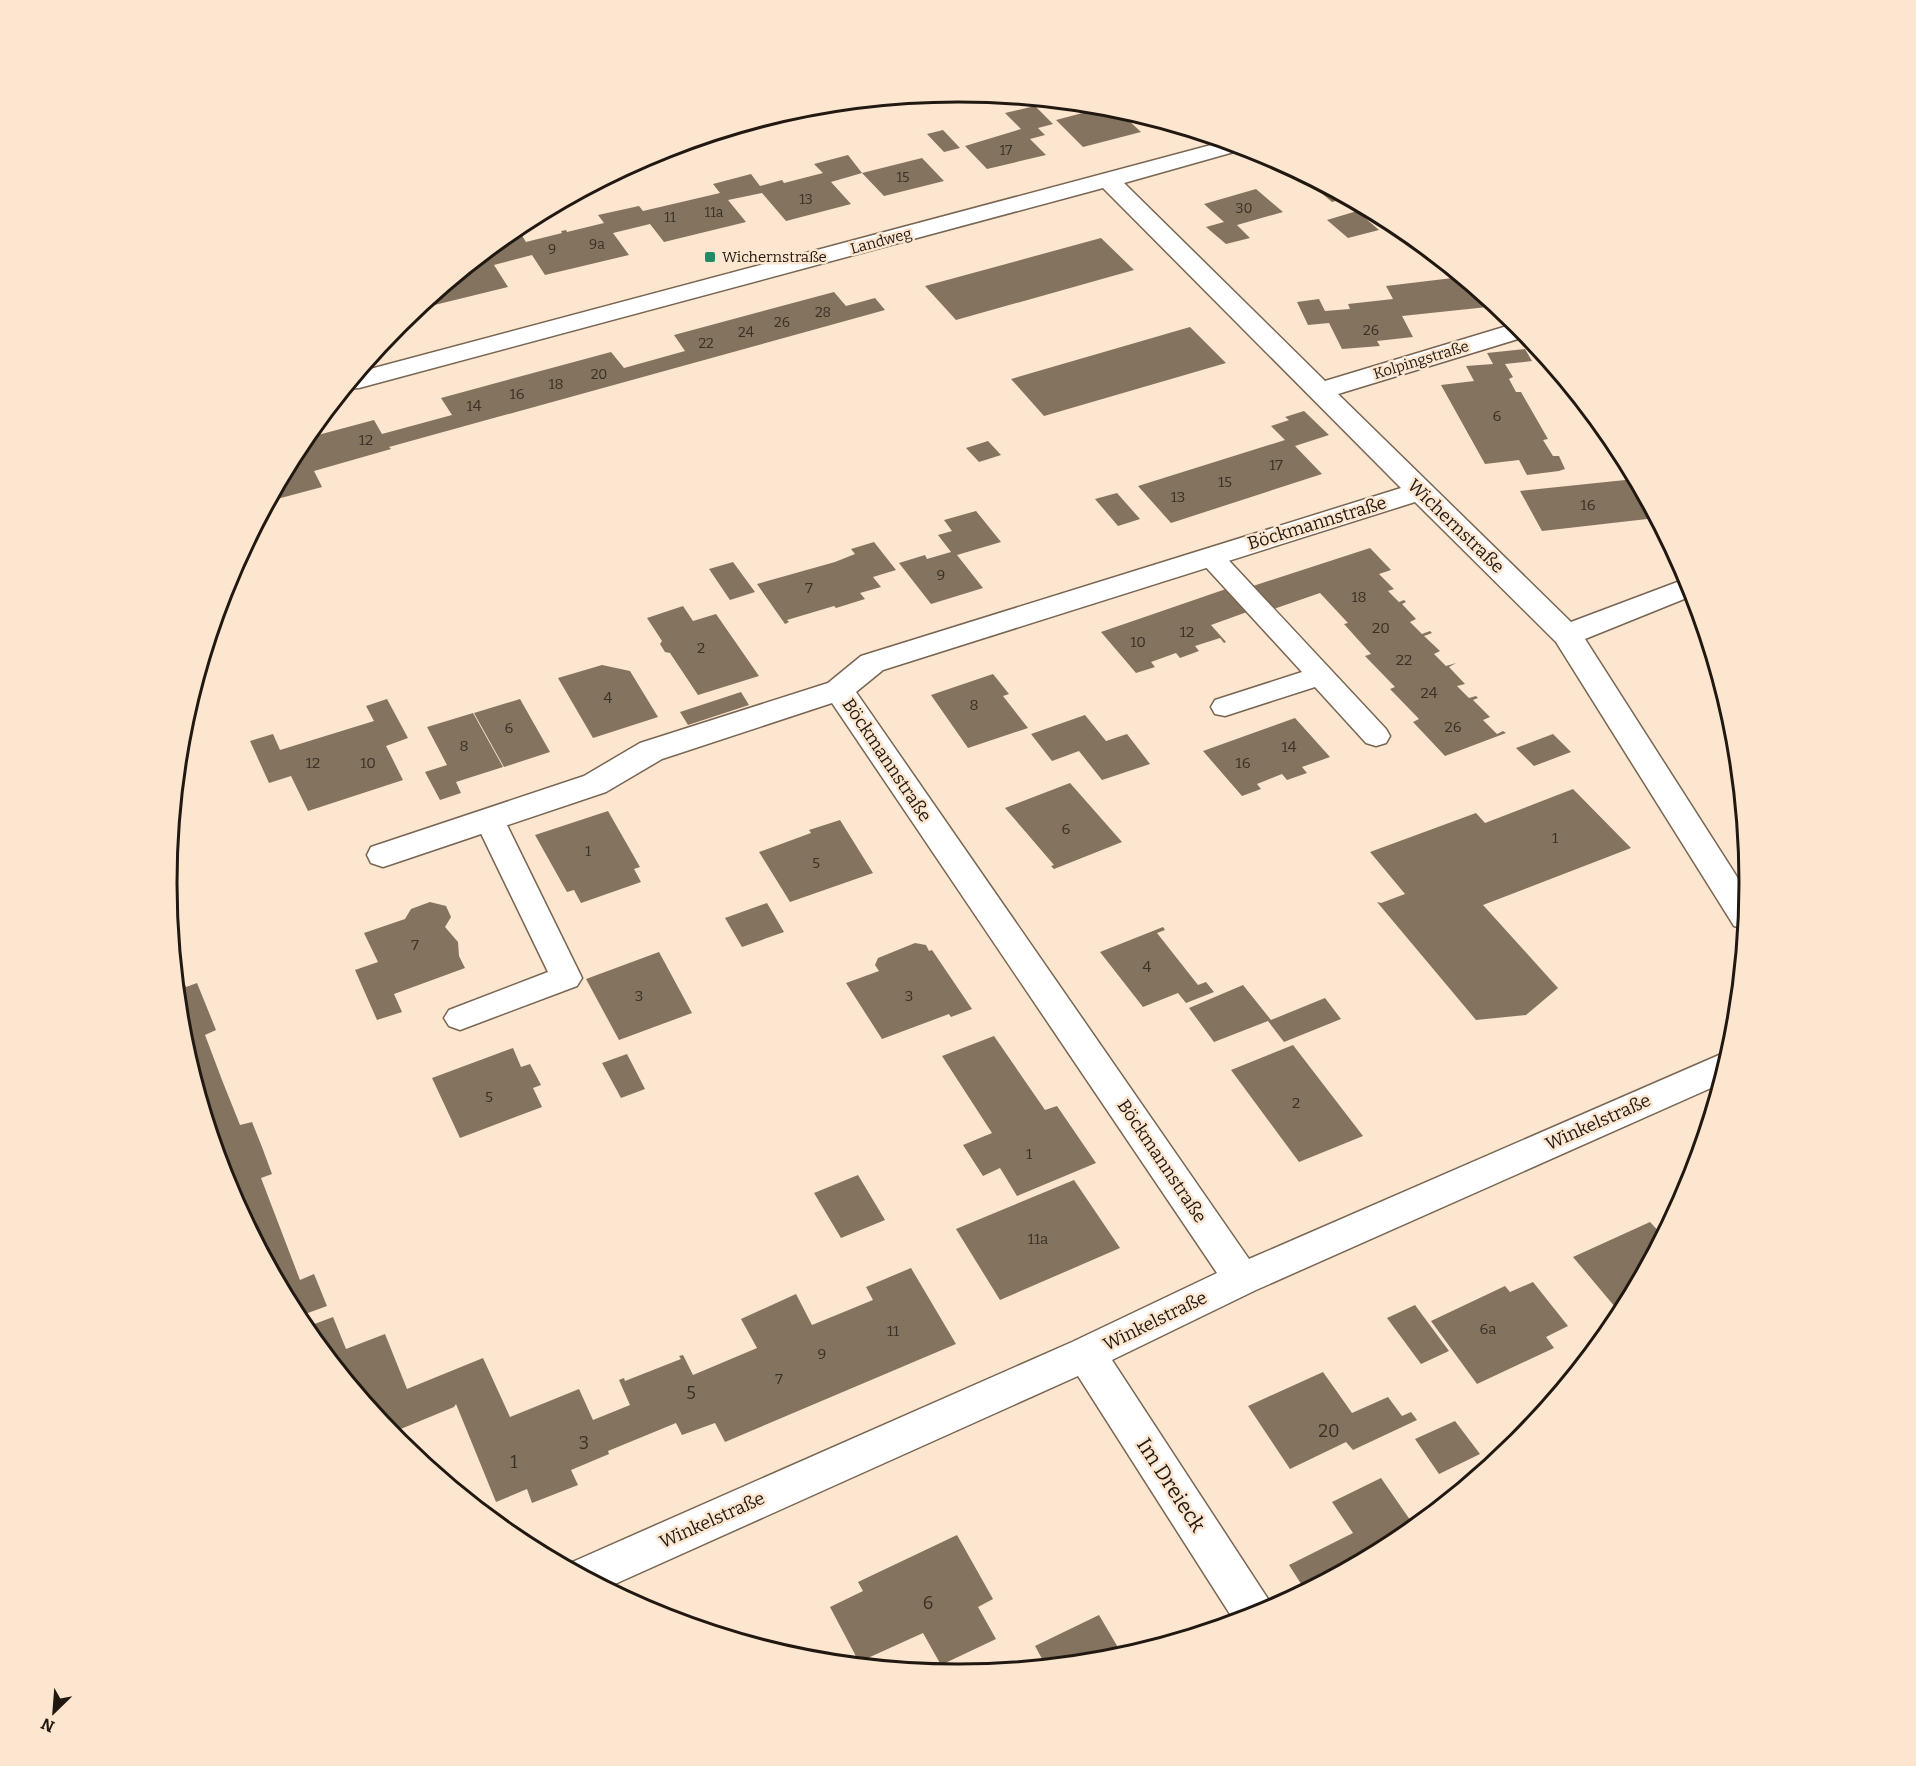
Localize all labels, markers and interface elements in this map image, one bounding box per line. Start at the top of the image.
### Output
house number: 17 [1000,142,1012,159]
house number: 15 [896,169,910,186]
house number: 13 [799,191,813,208]
house number: 30 [1236,200,1252,217]
house number: 11a [704,204,724,221]
house number: 11 [664,209,676,226]
street label: Landweg [848,224,914,258]
house number: 9a [589,236,605,253]
house number: 9 [548,241,556,258]
place label: Wichernstraße [722,248,827,266]
marker: Wichernstraße [703,250,717,264]
house number: 28 [815,304,831,321]
house number: 26 [774,314,790,331]
house number: 26 [1363,322,1379,339]
house number: 24 [738,324,754,341]
house number: 22 [698,335,714,352]
street label: Kolpingstraße [1371,337,1471,383]
house number: 20 [591,366,607,383]
house number: 18 [548,375,564,393]
house number: 16 [510,385,525,403]
house number: 14 [467,397,482,415]
house number: 6 [1493,407,1502,425]
house number: 12 [359,431,373,449]
house number: 17 [1269,456,1283,474]
house number: 15 [1218,473,1232,491]
street label: Wichernstraße [1403,474,1509,578]
house number: 13 [1171,488,1185,506]
street label: Böckmannstraße [1245,491,1389,555]
house number: 16 [1581,496,1596,514]
house number: 9 [937,566,945,584]
house number: 7 [805,579,813,597]
house number: 18 [1351,588,1367,606]
house number: 20 [1372,619,1390,637]
house number: 12 [1180,623,1194,641]
house number: 10 [1130,633,1146,651]
house number: 2 [697,639,705,657]
house number: 22 [1396,651,1412,669]
house number: 24 [1421,684,1438,702]
house number: 4 [604,689,613,707]
street label: Böckmannstraße [838,694,936,826]
house number: 8 [969,696,979,714]
house number: 26 [1445,718,1462,736]
house number: 6 [505,719,514,737]
house number: 8 [459,737,469,755]
house number: 14 [1282,738,1297,756]
house number: 12 [306,754,320,772]
house number: 10 [360,754,376,772]
house number: 16 [1236,754,1251,772]
house number: 6 [1062,820,1071,838]
house number: 1 [1552,829,1558,847]
house number: 1 [585,842,591,860]
house number: 5 [812,854,820,872]
house number: 7 [411,936,419,954]
house number: 4 [1143,958,1152,976]
house number: 3 [635,987,643,1005]
house number: 3 [905,987,913,1005]
house number: 5 [485,1088,493,1106]
street label: Winkelstraße [1542,1089,1654,1155]
house number: 2 [1292,1094,1300,1112]
street label: Böckmannstraße [1113,1095,1211,1227]
house number: 1 [1026,1145,1032,1163]
house number: 11a [1028,1230,1048,1248]
street label: Winkelstraße [1100,1286,1210,1356]
house number: 6a [1479,1320,1497,1338]
house number: 11 [887,1322,899,1340]
house number: 9 [818,1345,826,1363]
house number: 7 [775,1370,783,1388]
house number: 5 [686,1382,696,1404]
house number: 20 [1318,1420,1340,1442]
house number: 3 [579,1432,589,1454]
street label: Im Dreieck [1131,1433,1211,1537]
house number: 1 [510,1451,518,1473]
street label: Winkelstraße [656,1487,768,1553]
house number: 6 [923,1592,933,1614]
north arrow [24,1682,84,1742]
text: N [38,1714,57,1736]

